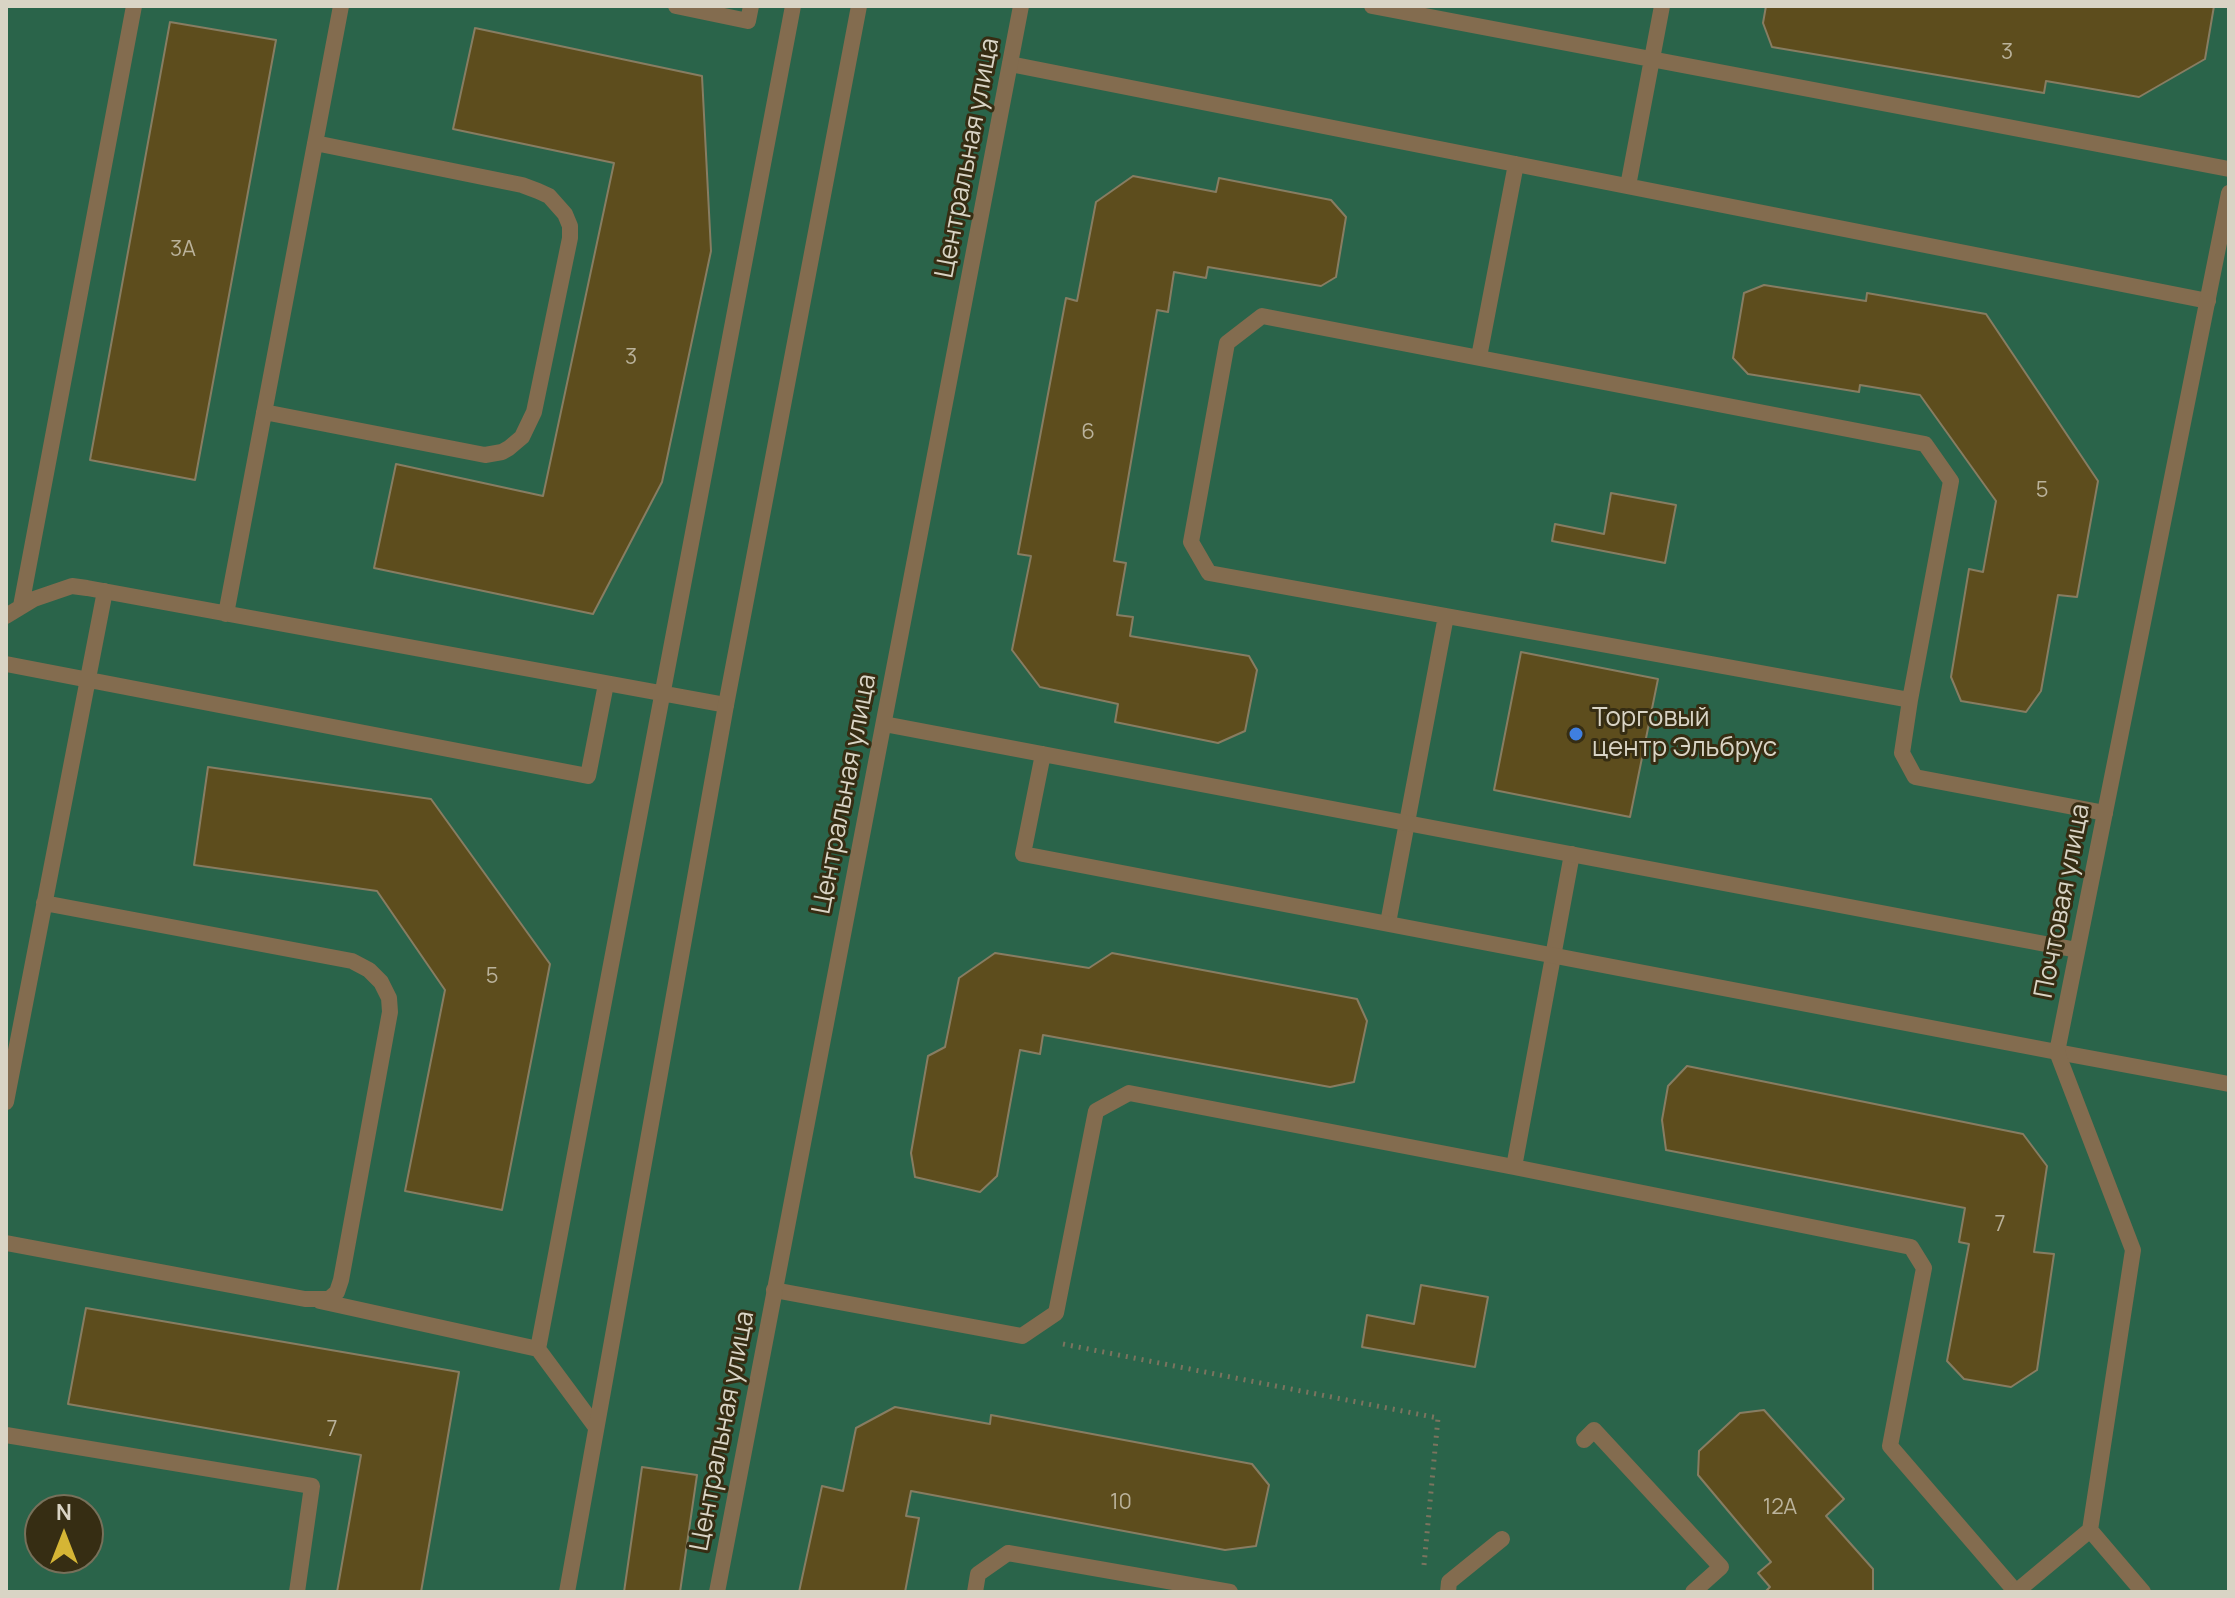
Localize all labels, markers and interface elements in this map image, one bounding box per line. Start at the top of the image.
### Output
street label: Центральная улица [929,36,1007,280]
house number: 3 [2001,40,2013,66]
house number: 3А [170,237,196,263]
house number: 3 [625,345,637,371]
house number: 6 [1081,420,1095,446]
house number: 5 [2036,478,2048,504]
street label: Центральная улица [806,672,884,916]
place label: Торговый центр Эльбрус [1592,703,1777,764]
marker: Торговый центр Эльбрус [1567,725,1585,743]
street label: Почтовая улица [2029,801,2097,1001]
house number: 5 [486,964,498,990]
house number: 7 [1994,1212,2006,1238]
street label: Центральная улица [684,1309,762,1553]
house number: 7 [326,1417,338,1443]
house number: 10 [1110,1490,1132,1516]
north arrow [24,1494,104,1574]
house number: 12А [1763,1495,1797,1521]
text: N [56,1497,72,1527]

